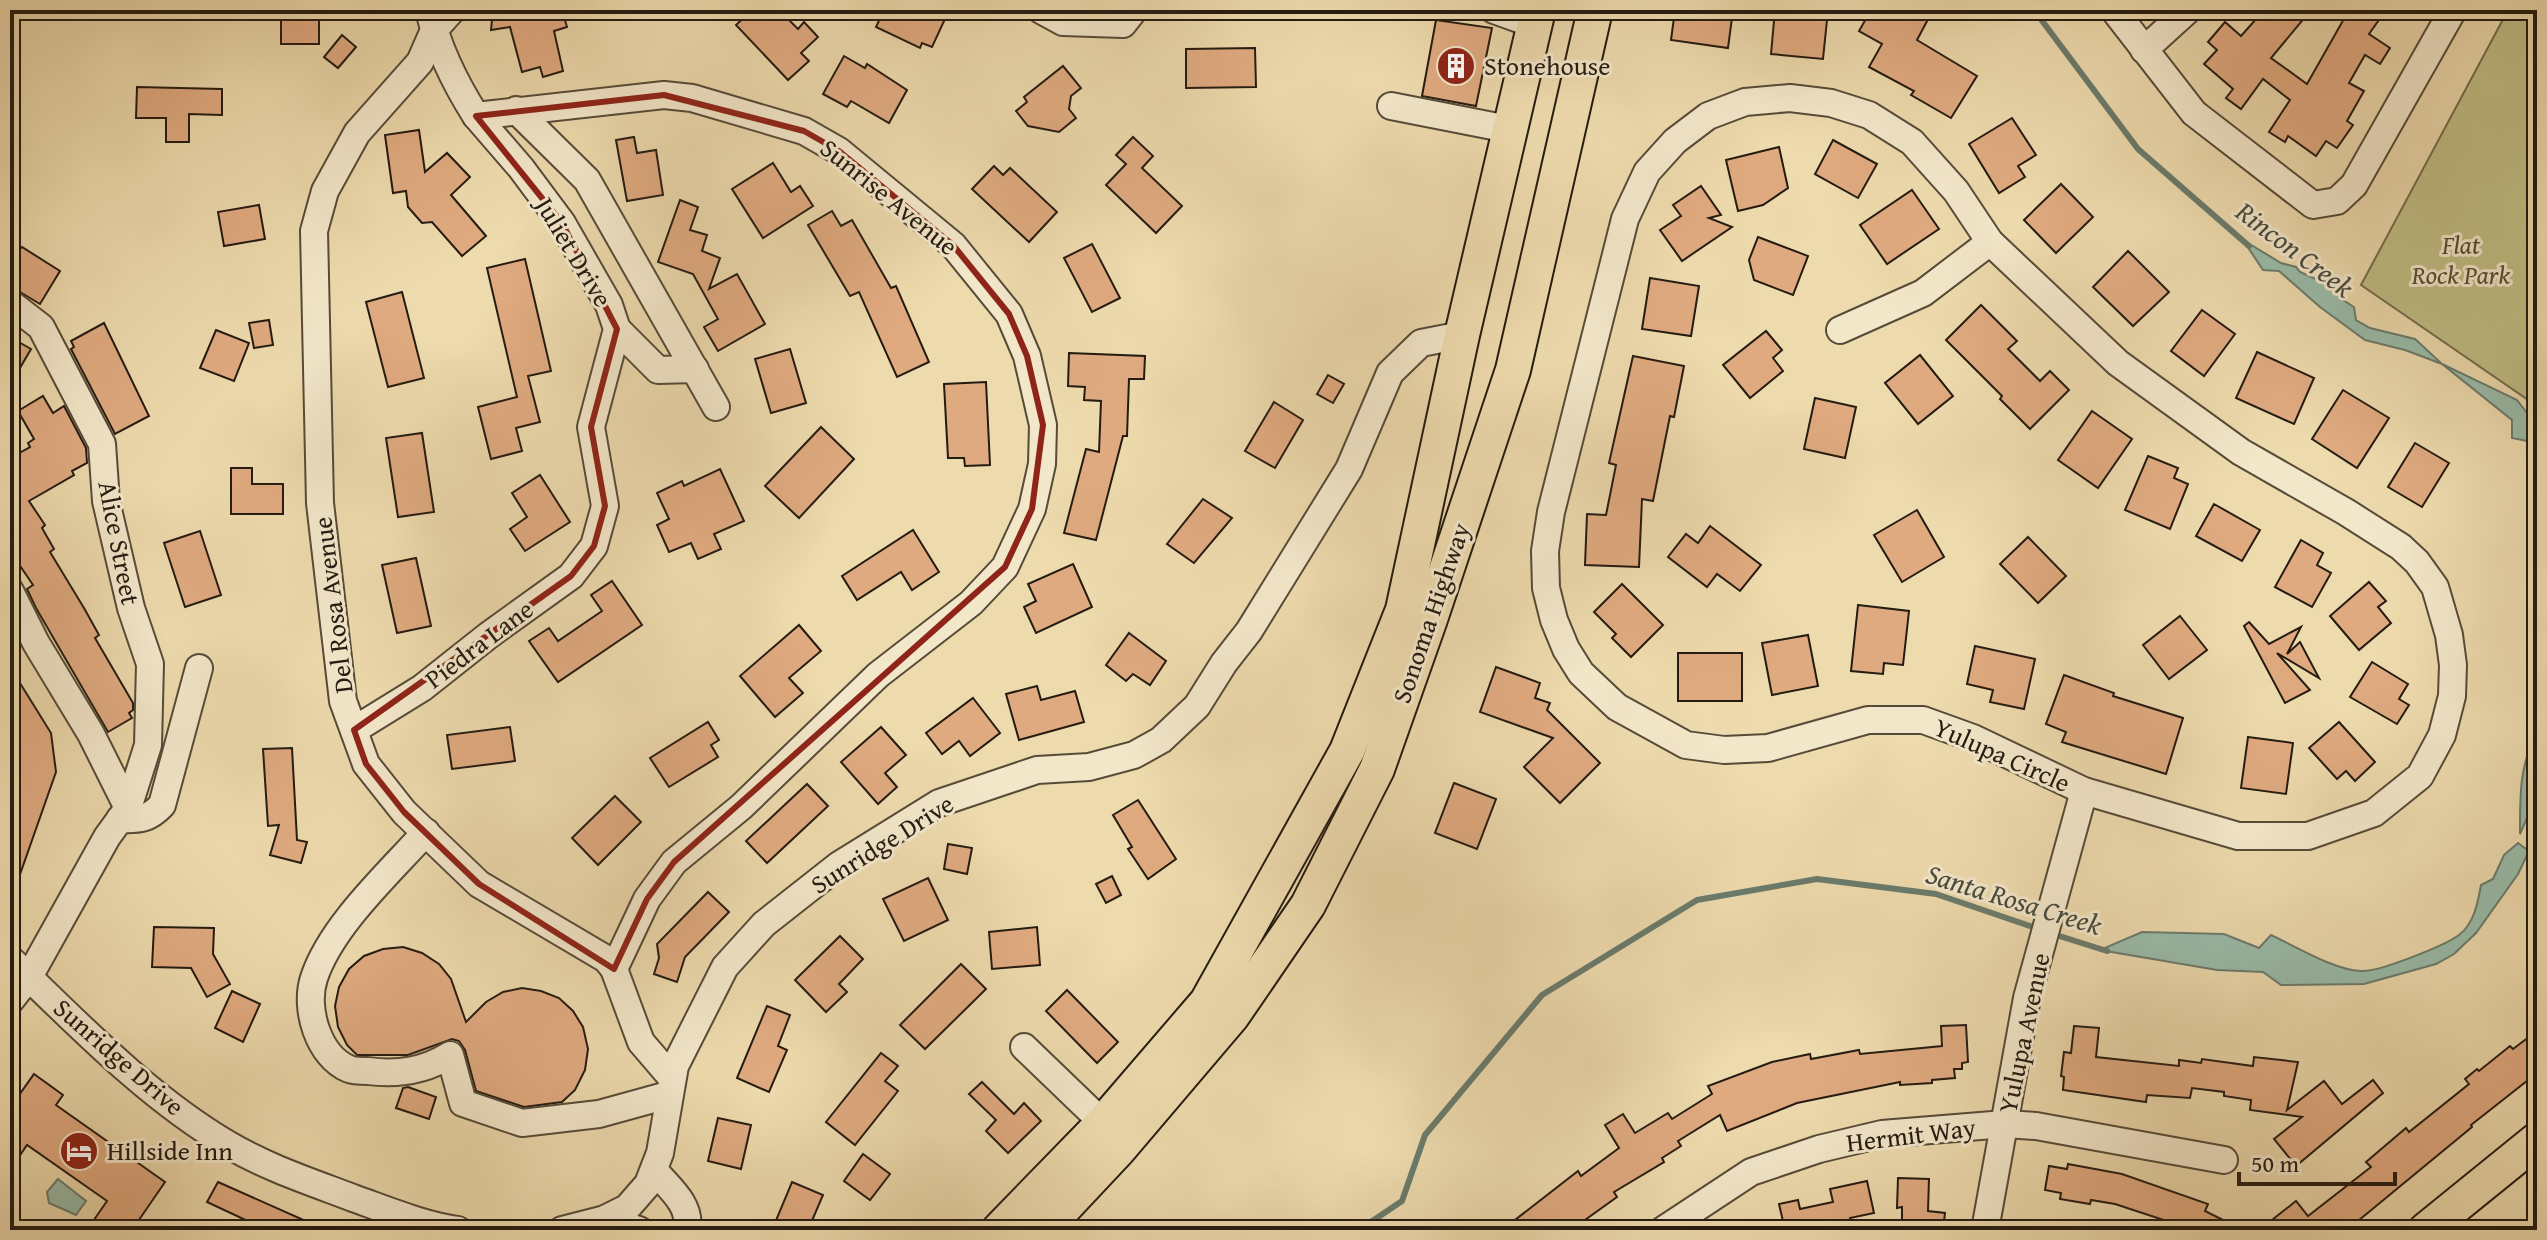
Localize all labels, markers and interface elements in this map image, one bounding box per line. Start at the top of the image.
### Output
building icon: Stonehouse [1435,45,1477,87]
place label: Stonehouse [1484,46,1610,85]
street label: Sunrise Avenue [812,129,967,264]
street label: Juliet Drive [525,187,623,314]
water label: Rincon Creek [2227,190,2363,307]
park label: Flat Rock Park [2411,225,2510,294]
street label: Alice Street [88,478,151,608]
street label: Del Rosa Avenue [302,515,363,696]
street label: Sonoma Highway [1381,517,1480,708]
street label: Piedra Lane [416,590,541,698]
street label: Yulupa Circle [1928,707,2077,802]
street label: Sunridge Drive [803,784,961,903]
water label: Santa Rosa Creek [1921,852,2107,945]
street label: Yulupa Avenue [1987,949,2060,1117]
street label: Sunridge Drive [45,989,193,1125]
street label: Hermit Way [1844,1107,1978,1162]
hotel icon: Hillside Inn [58,1130,100,1172]
place label: Hillside Inn [107,1131,233,1170]
scale bar [2239,1136,2395,1186]
text: 50 m [2251,1146,2299,1181]

